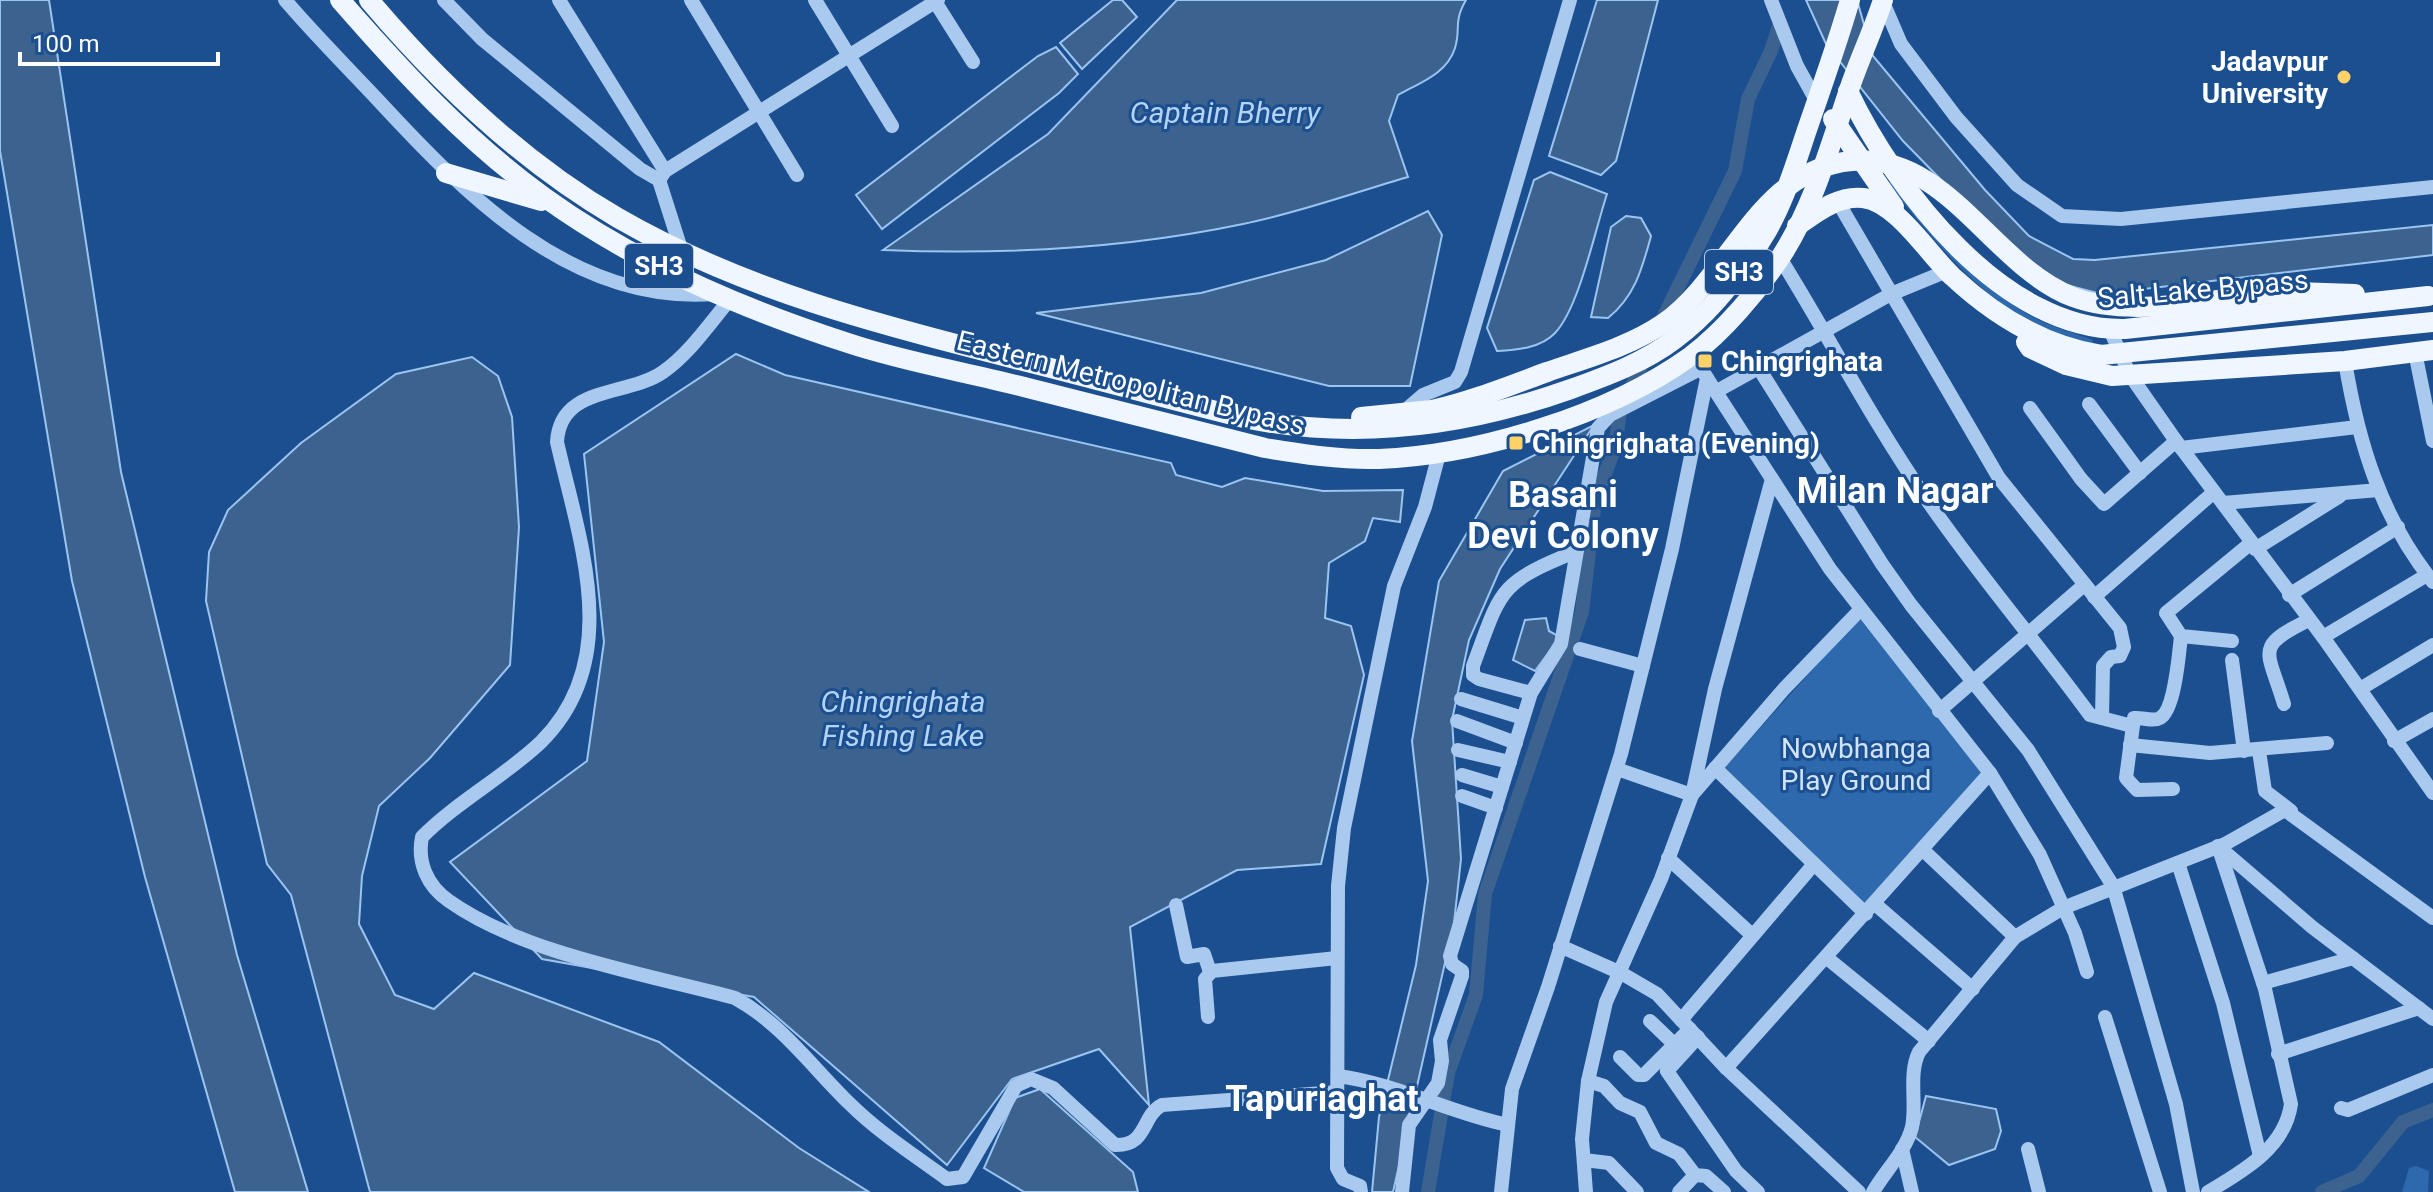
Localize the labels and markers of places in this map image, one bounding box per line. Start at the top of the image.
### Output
place label: Jadavpur University [2202,45,2329,110]
marker: Jadavpur University [2335,68,2353,86]
place label: Chingrighata [1721,345,1883,378]
marker: Chingrighata [1696,352,1714,370]
place label: Chingrighata (Evening) [1532,427,1820,460]
marker: Chingrighata (Evening) [1507,434,1525,452]

